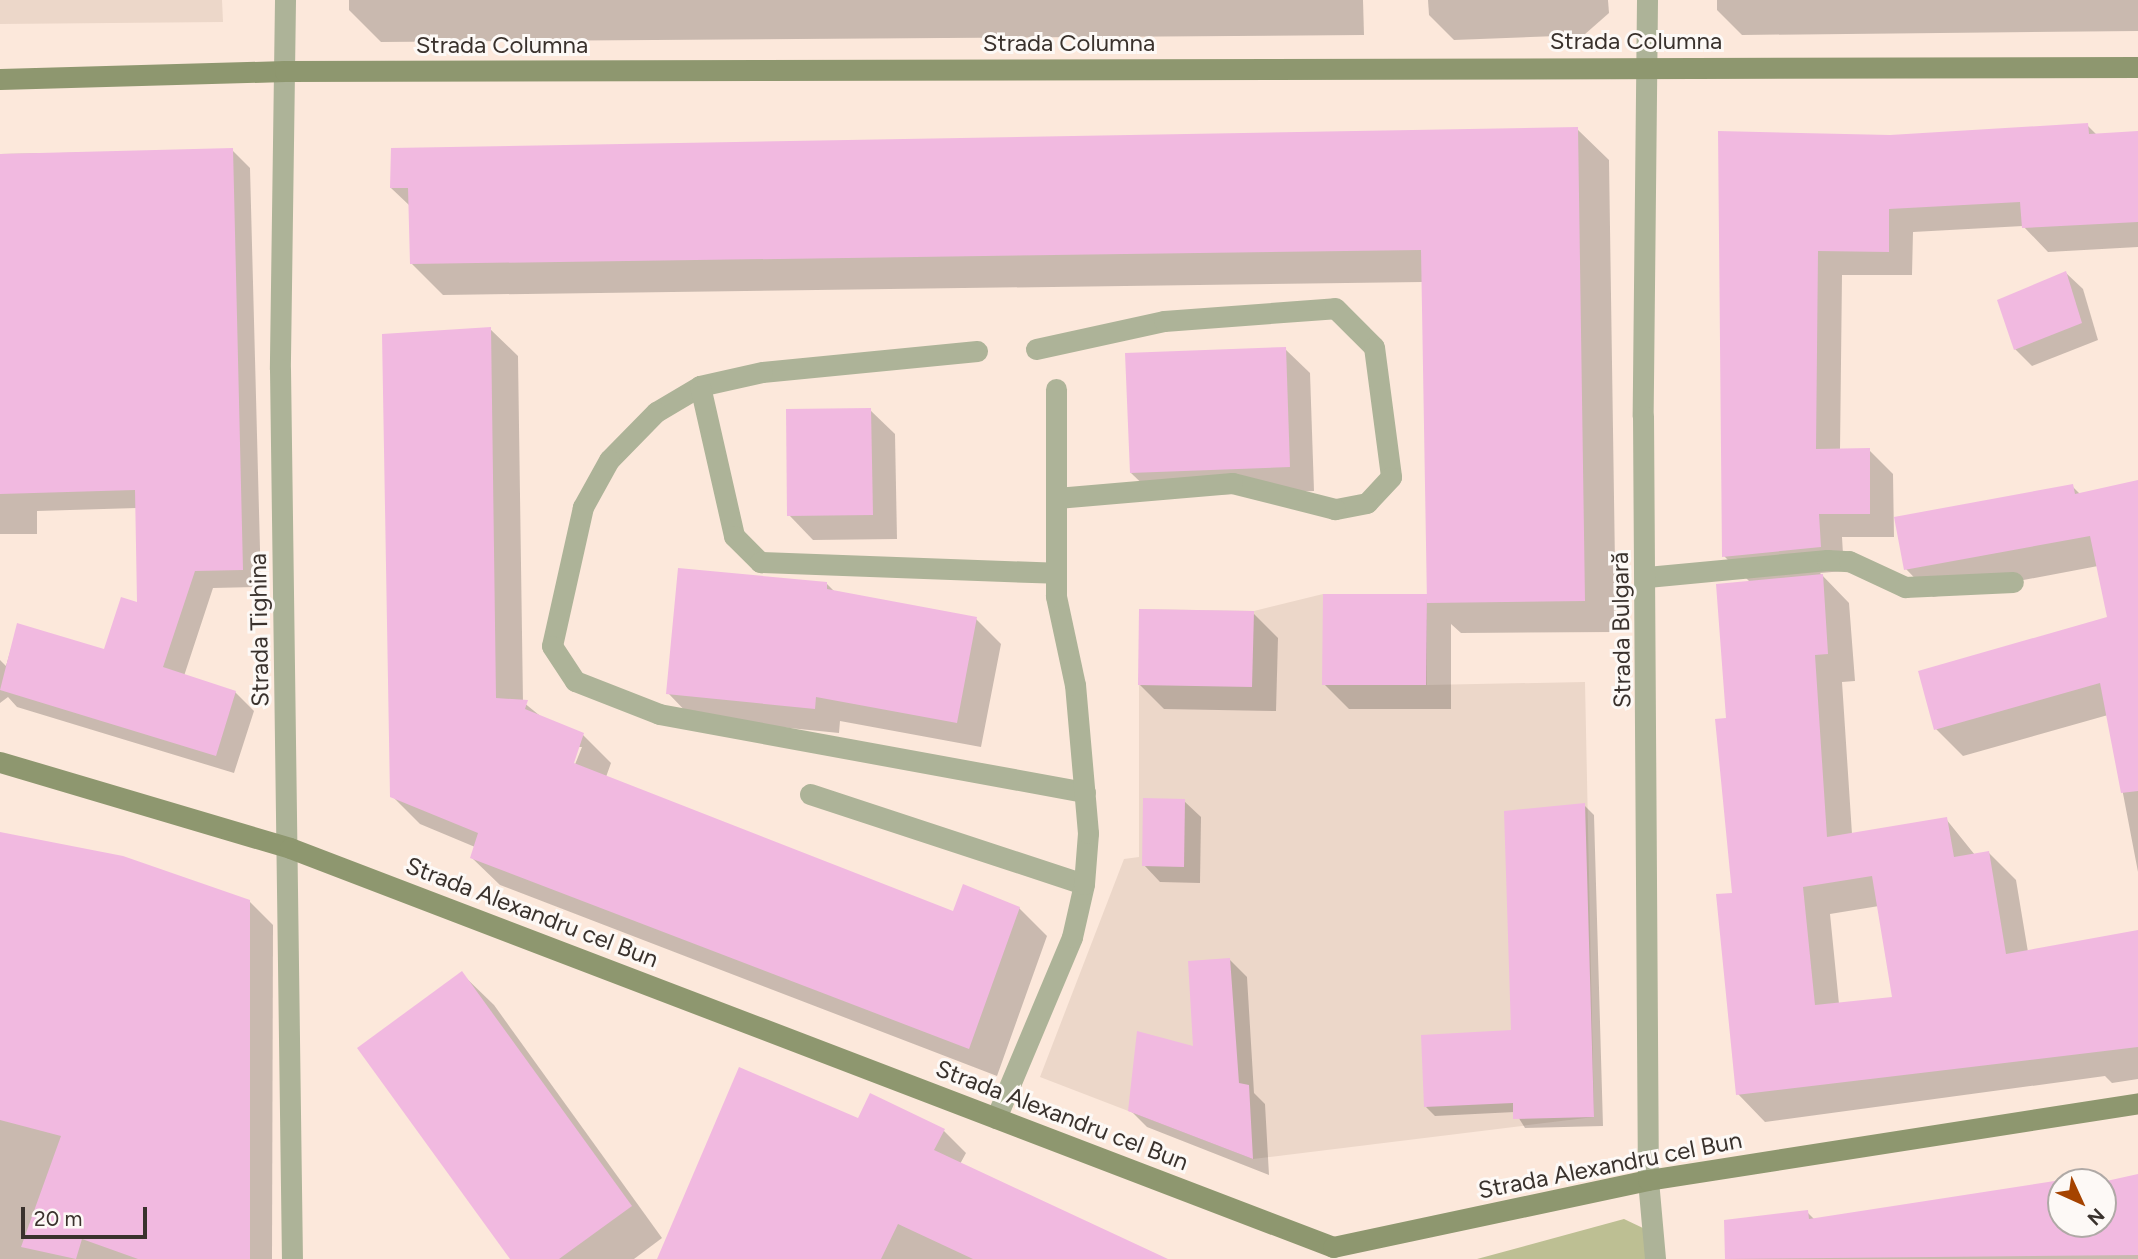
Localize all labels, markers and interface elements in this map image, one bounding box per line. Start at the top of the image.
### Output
street label: Strada Columna [1550,27,1722,55]
street label: Strada Columna [983,29,1155,57]
street label: Strada Columna [416,31,588,59]
street label: Strada Bulgară [1605,552,1637,708]
street label: Strada Tighina [243,553,275,707]
street label: Strada Alexandru cel Bun [402,851,662,973]
street label: Strada Alexandru cel Bun [932,1054,1192,1176]
street label: Strada Alexandru cel Bun [1476,1125,1744,1205]
north arrow [2047,1168,2117,1238]
scale bar [24,1192,150,1236]
text: N [2082,1203,2109,1230]
text: 20 m [34,1206,82,1231]

